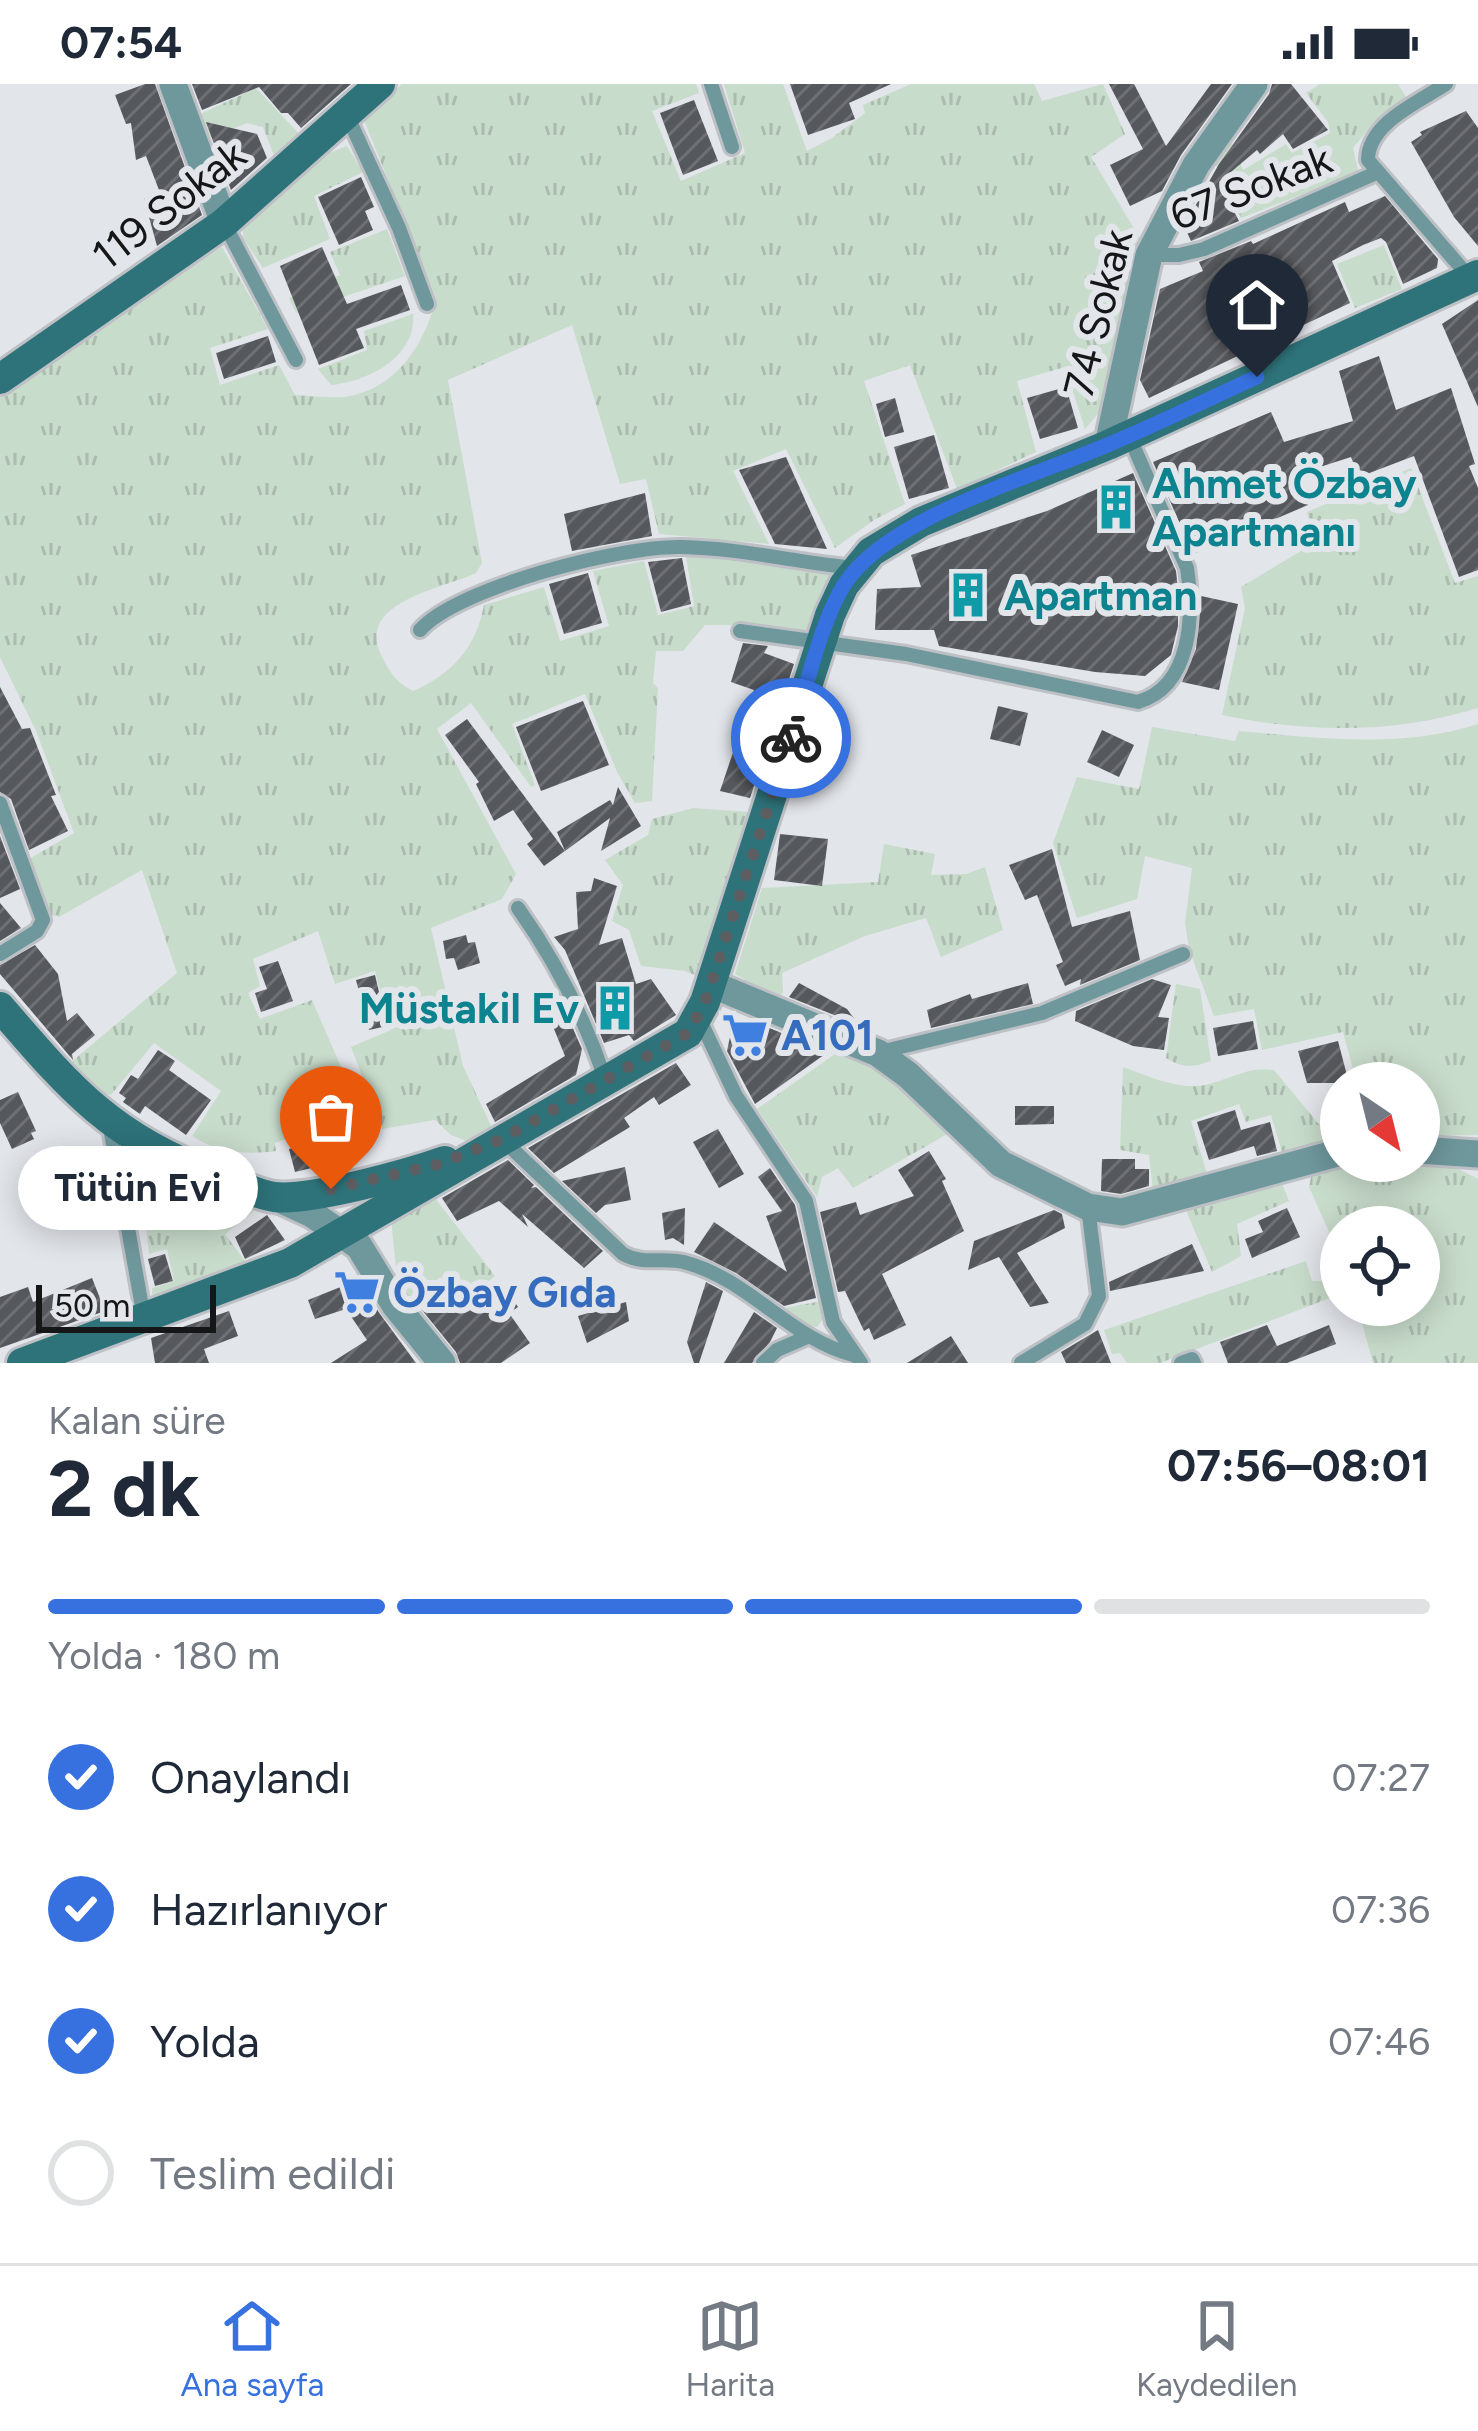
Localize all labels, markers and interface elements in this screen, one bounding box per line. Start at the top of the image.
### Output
text: 07:54 [60,15,182,69]
street label: 119 Sokak [82,129,256,281]
street label: 67 Sokak [1163,133,1339,241]
street label: 74 Sokak [1053,223,1144,402]
pin [1206,254,1308,377]
icon: home [1224,272,1290,338]
place label: Ahmet Özbay Apartmanı [1152,458,1418,557]
building icon: Ahmet Özbay Apartmanı [1091,482,1141,532]
building icon: Apartman [943,570,993,620]
place label: Apartman [1004,570,1197,621]
courier [731,678,851,798]
icon: bike [758,705,824,771]
place label: Müstakil Ev [359,983,580,1034]
building icon: Müstakil Ev [590,983,640,1033]
supermarket icon: A101 [720,1010,770,1060]
place label: A101 [781,1010,874,1061]
north arrow [1320,1062,1440,1182]
map controls [1320,1062,1440,1326]
pin [280,1066,382,1189]
icon: bag [298,1084,364,1150]
callout: Tütün Evi [19,1147,259,1231]
text: Tütün Evi [54,1164,222,1211]
button: locate [1320,1206,1440,1326]
supermarket icon: Özbay Gıda [332,1267,382,1317]
place label: Özbay Gıda [393,1267,617,1318]
scale bar [36,1279,216,1332]
text: 50 m [54,1286,130,1325]
text: Kalan süre [48,1397,226,1444]
text: 07:56–08:01 [1167,1438,1430,1492]
text: 2 dk [48,1442,200,1536]
text: Yolda · 180 m [48,1632,280,1679]
icon: check [48,1744,114,1810]
text: Onaylandı [150,1750,351,1804]
text: 07:27 [1331,1754,1430,1801]
icon: check [48,1876,114,1942]
text: Hazırlanıyor [150,1882,387,1936]
text: 07:36 [1331,1886,1430,1933]
icon: check [48,2008,114,2074]
text: Yolda [150,2014,260,2068]
text: 07:46 [1328,2018,1430,2065]
text: Teslim edildi [150,2146,395,2200]
tab: Ana sayfa [180,2293,324,2404]
tab: Harita [685,2293,775,2404]
tab: Kaydedilen [1136,2293,1297,2404]

